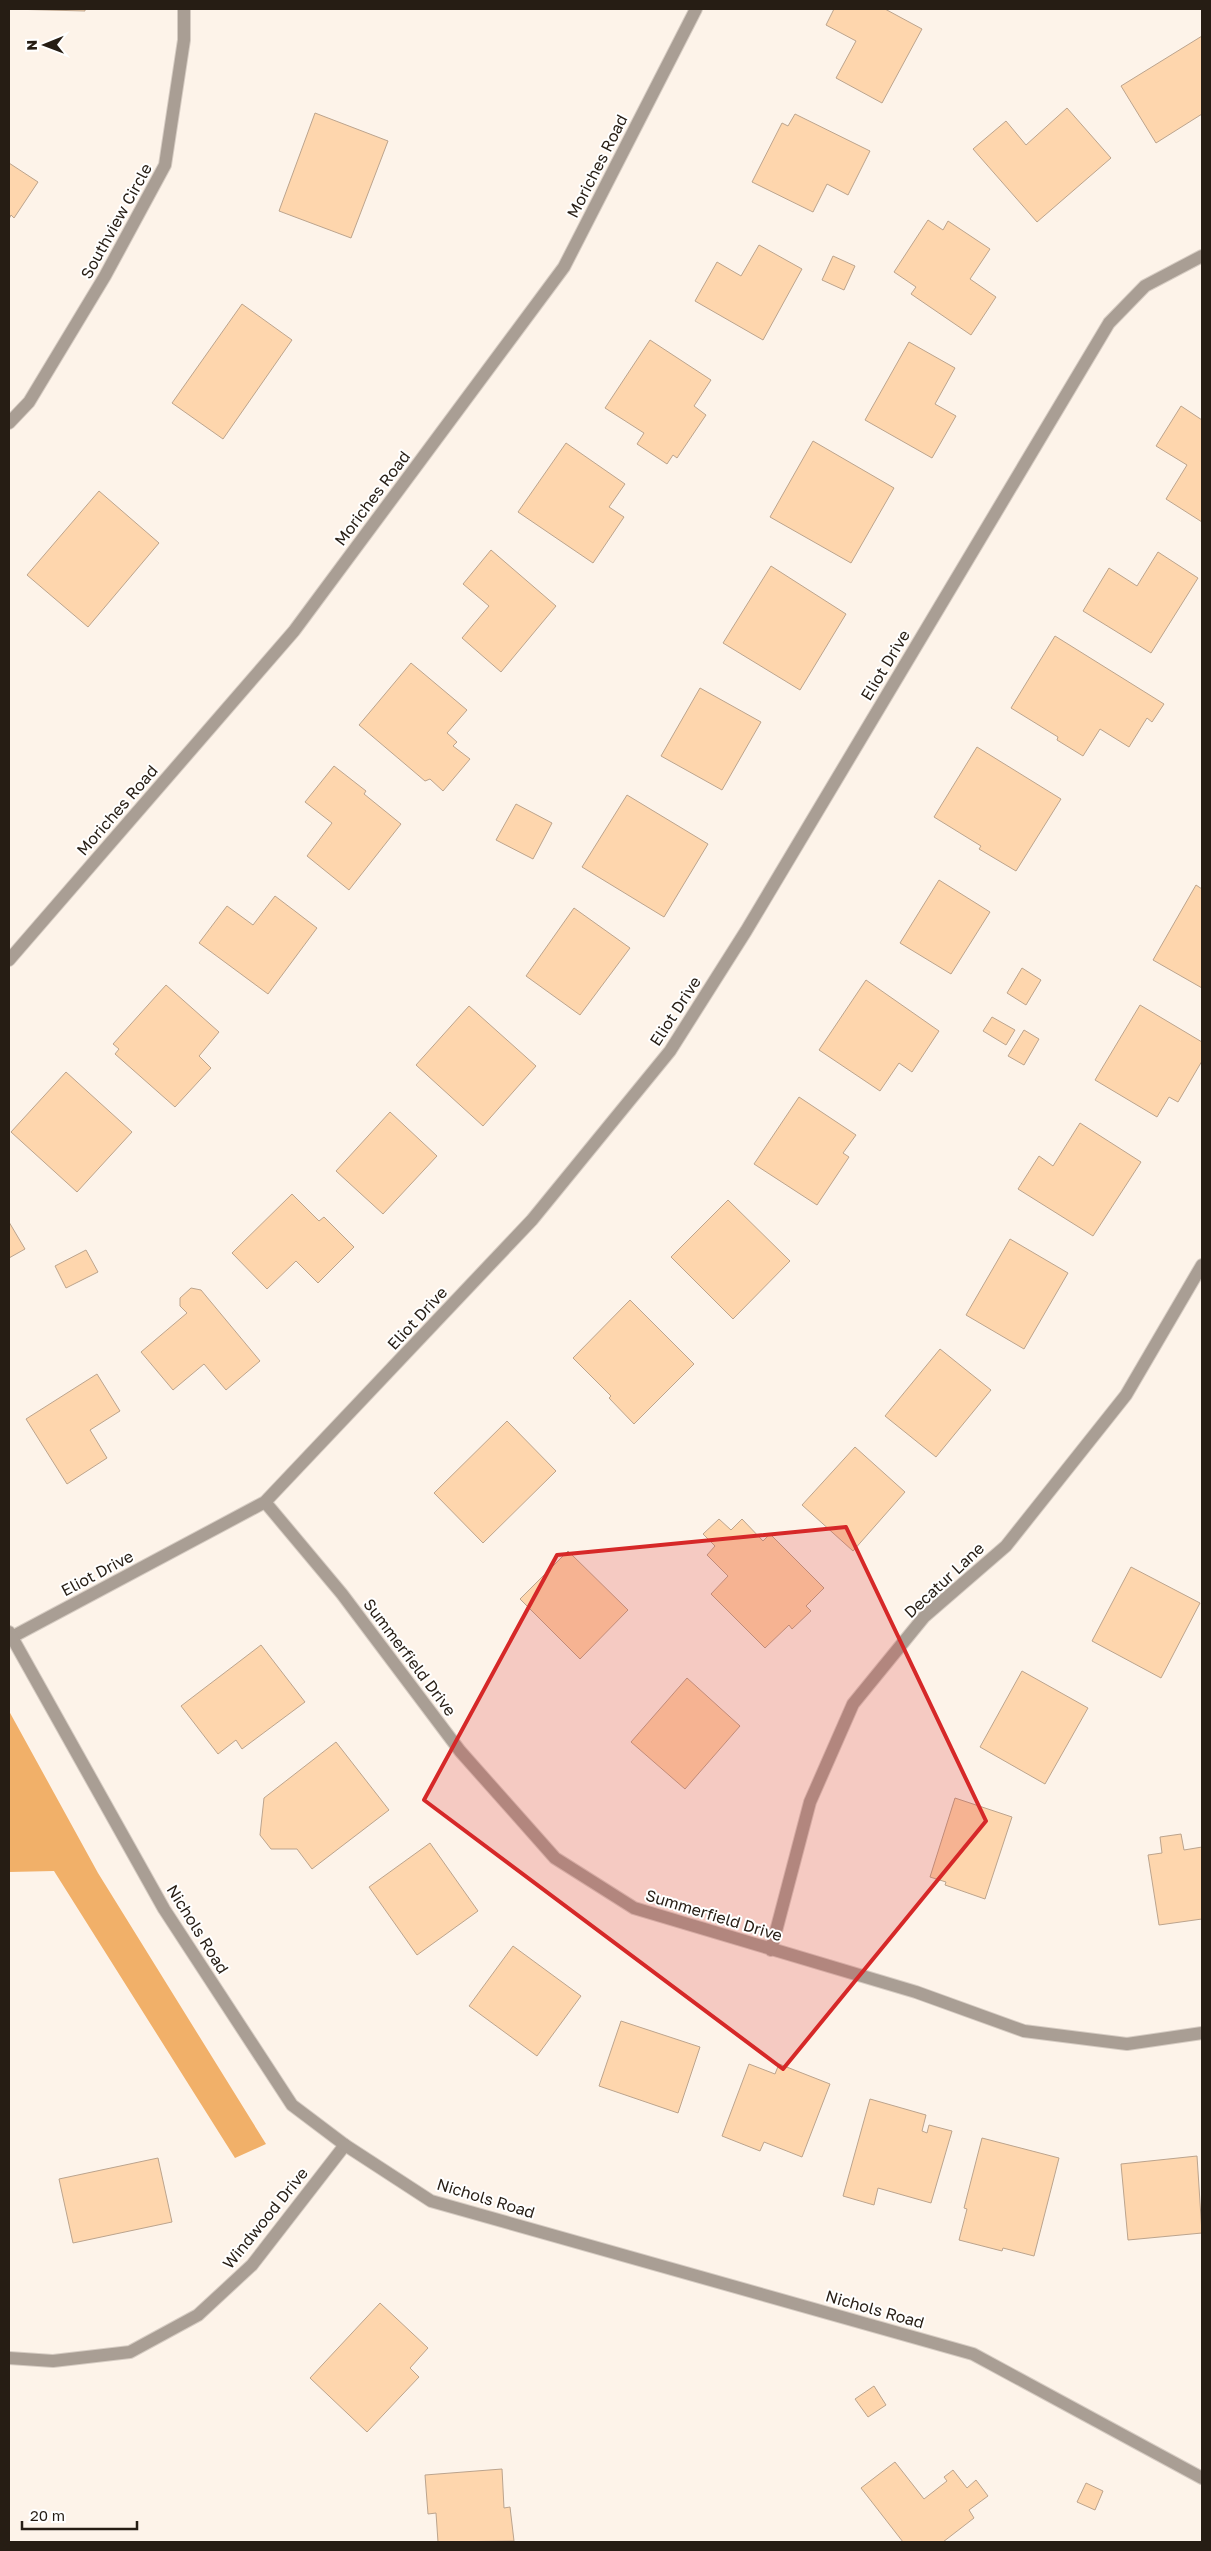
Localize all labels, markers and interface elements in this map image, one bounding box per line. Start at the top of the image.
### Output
north arrow [20,20,70,70]
text: N [23,40,40,51]
street label: Moriches Road [562,111,632,221]
street label: Southview Circle [76,160,156,282]
street label: Moriches Road [330,447,414,549]
street label: Eliot Drive [856,626,914,704]
street label: Moriches Road [72,761,162,859]
street label: Eliot Drive [645,972,705,1050]
street label: Eliot Drive [383,1282,451,1354]
street label: Decatur Lane [900,1538,988,1622]
street label: Eliot Drive [58,1546,136,1600]
street label: Summerfield Drive [359,1594,461,1720]
street label: Nichols Road [163,1881,233,1977]
street label: Summerfield Drive [643,1885,785,1945]
street label: Windwood Drive [218,2163,312,2273]
street label: Nichols Road [435,2174,537,2222]
street label: Nichols Road [823,2285,927,2333]
scale bar [22,2498,138,2530]
text: 20 m [30,2506,65,2524]

